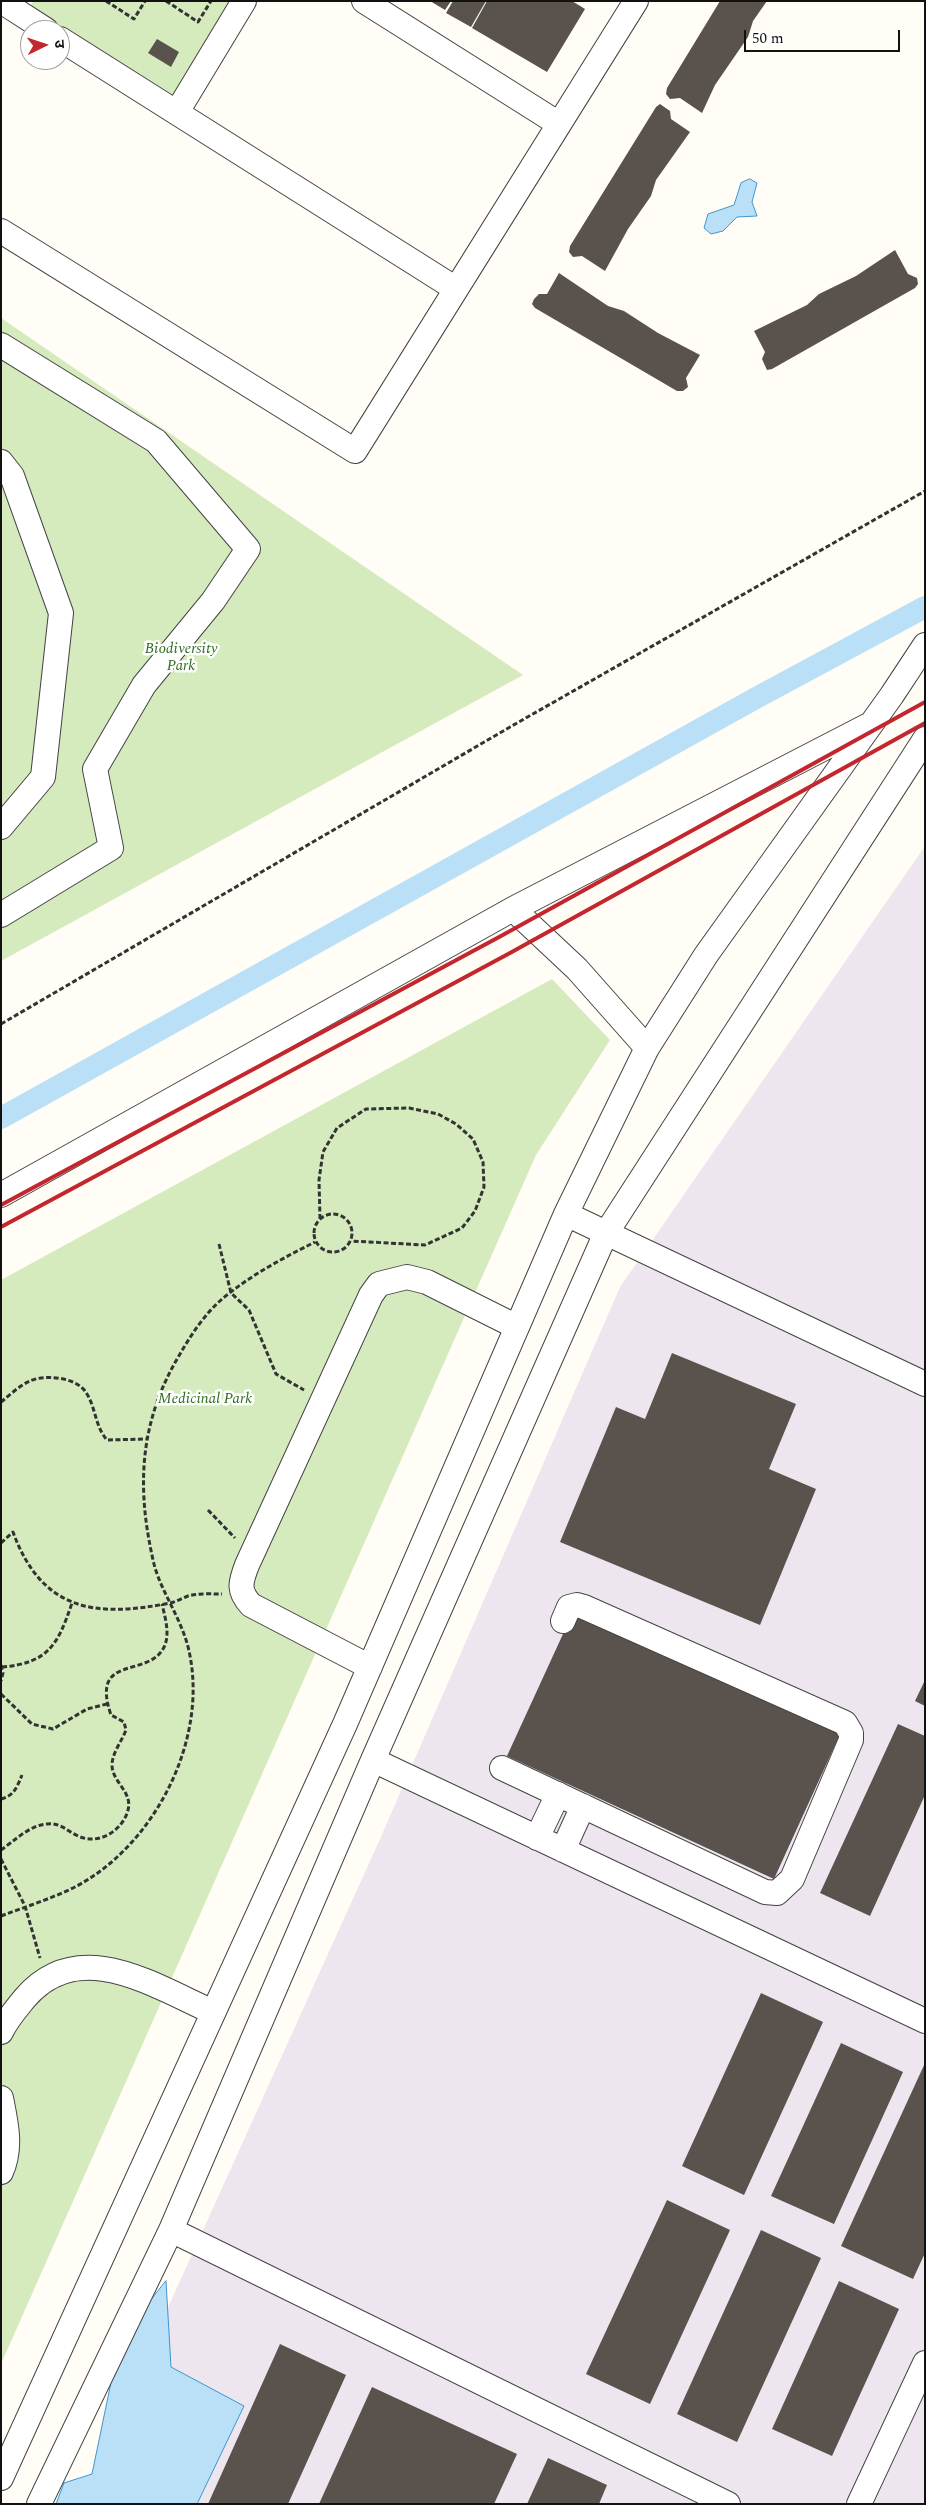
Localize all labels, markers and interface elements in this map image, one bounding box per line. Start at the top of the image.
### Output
north arrow [20,20,70,70]
scale bar [746,20,902,52]
text: 50 m [752,27,784,50]
text: उ [49,39,70,49]
park label: Biodiversity Park [145,641,217,676]
park label: Medicinal Park [158,1391,252,1409]

